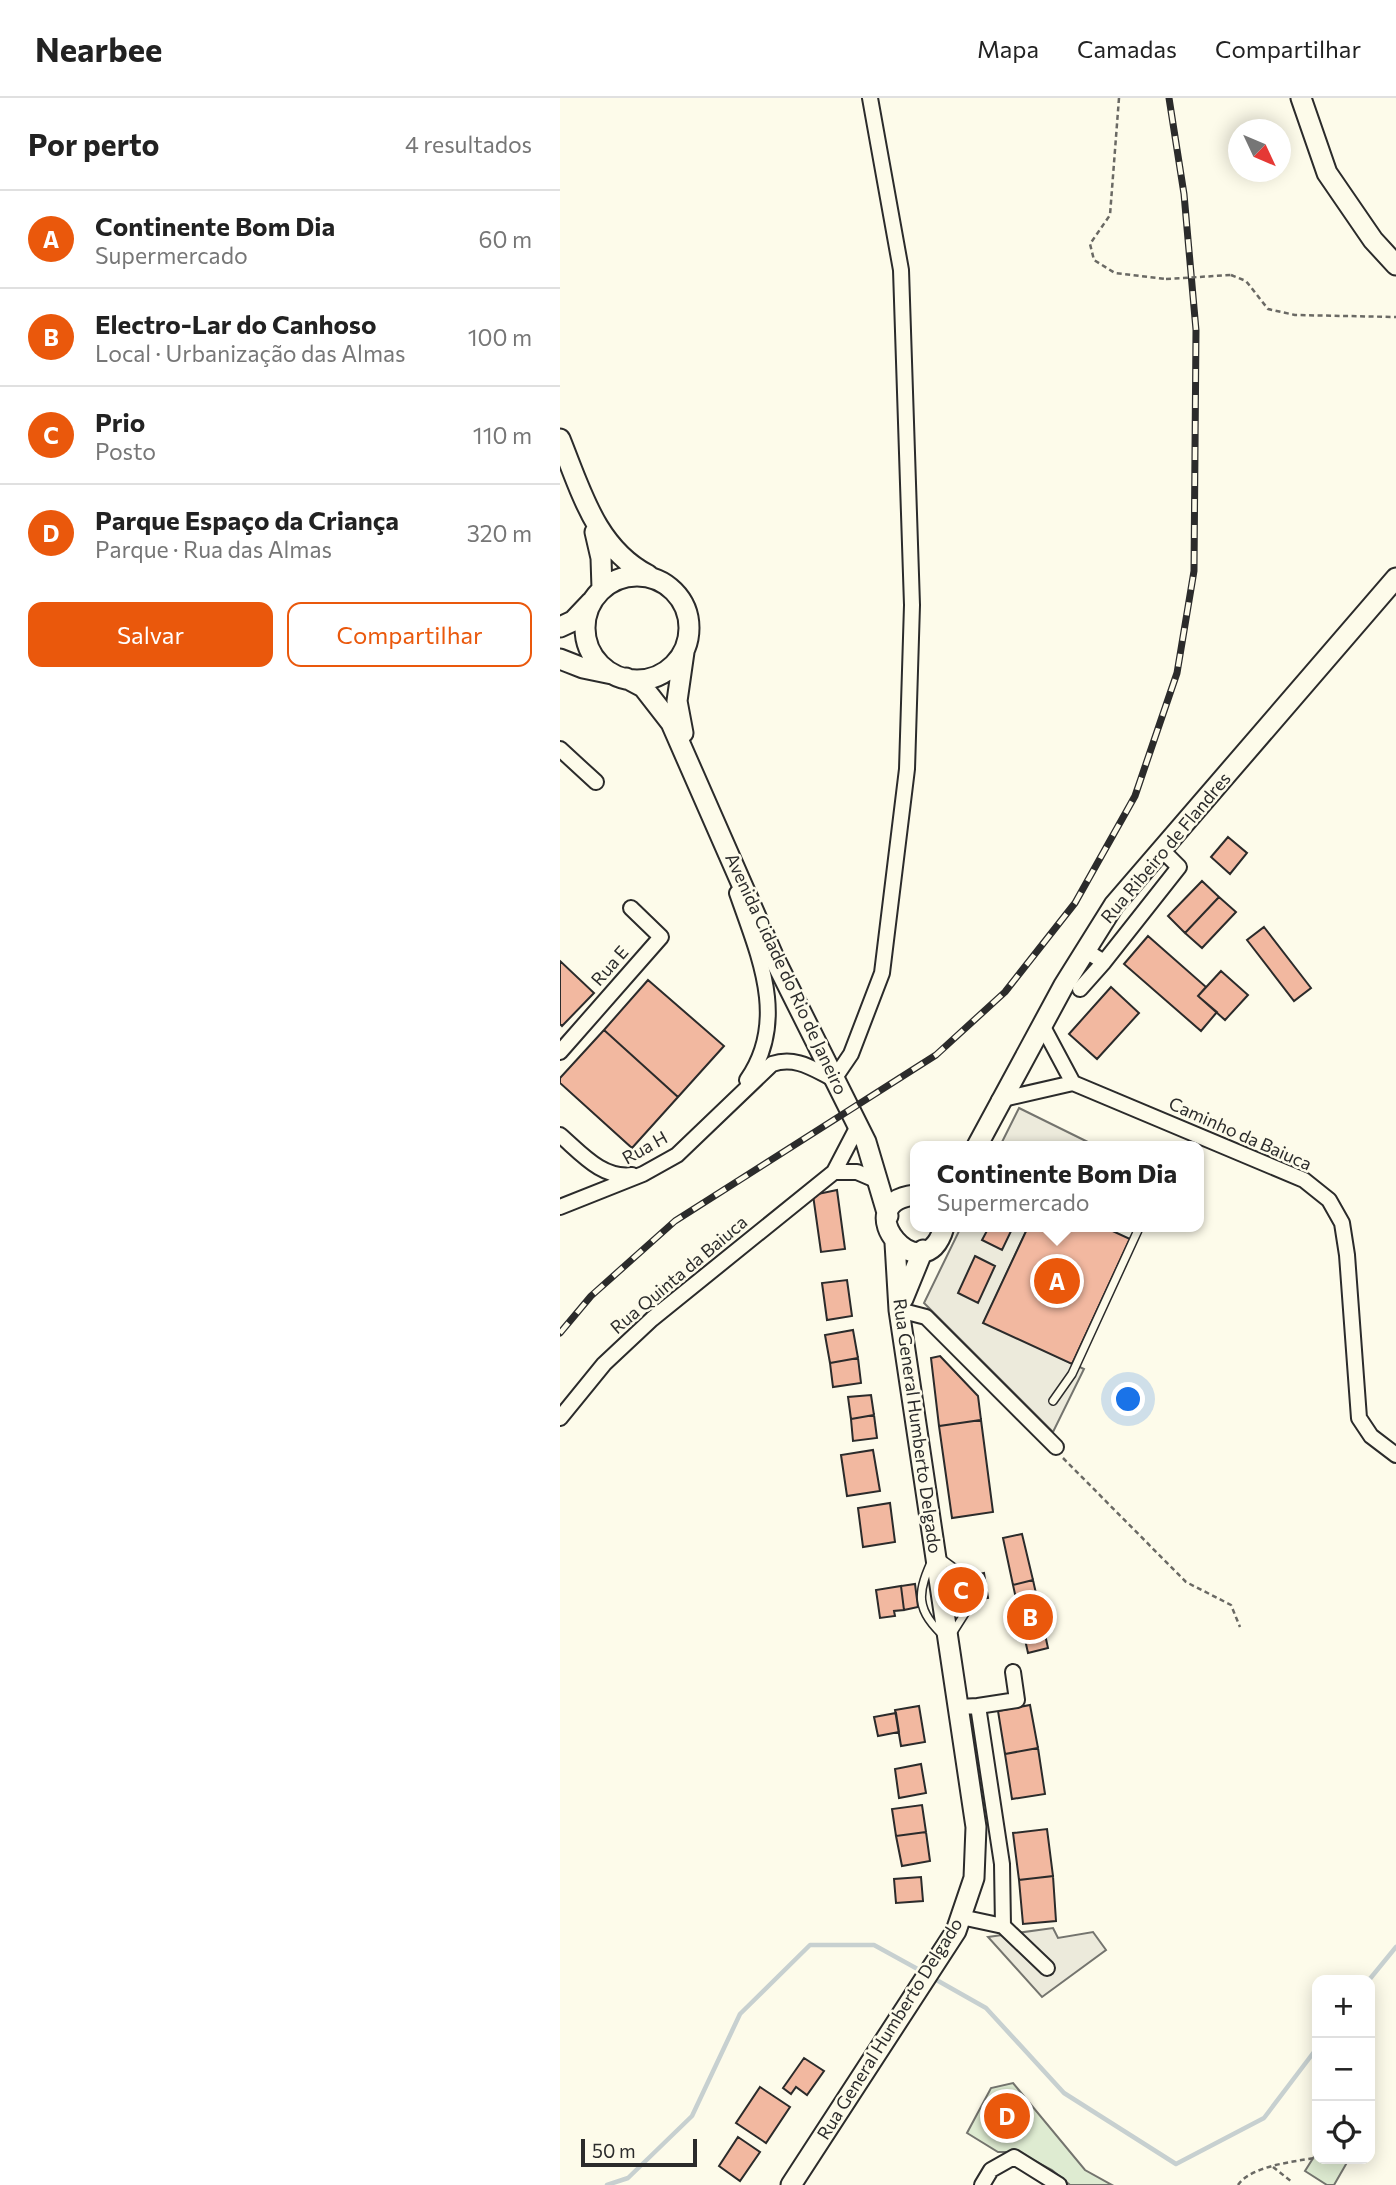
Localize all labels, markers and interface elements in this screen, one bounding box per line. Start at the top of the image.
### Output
text: Nearbee [35,28,162,69]
text: Mapa [977,34,1039,63]
text: Camadas [1077,34,1177,63]
text: Compartilhar [1215,34,1361,63]
north arrow [1228,119,1291,182]
text: Por perto [28,125,160,162]
text: 4 resultados [405,130,532,158]
text: Continente Bom Dia [95,210,335,241]
text: A [43,225,59,253]
text: 60 m [479,225,532,253]
text: Supermercado [95,241,248,269]
text: Electro-Lar do Canhoso [95,308,377,339]
text: B [43,323,59,351]
text: 100 m [468,323,532,351]
text: Local · Urbanização das Almas [95,339,405,367]
text: Prio [95,406,145,437]
text: C [43,421,59,449]
text: 110 m [473,421,532,449]
text: Posto [95,437,156,465]
text: Parque Espaço da Criança [95,504,399,535]
text: D [43,519,59,547]
text: 320 m [467,519,532,547]
text: Parque · Rua das Almas [95,535,332,563]
button: Salvar [28,602,273,667]
button: Compartilhar [287,602,532,667]
street label: Rua Ribeiro de Flandres [1096,767,1235,927]
street label: Avenida Cidade do Rio de Janeiro [721,849,853,1098]
street label: Rua E [586,941,632,990]
street label: Caminho da Baiuca [1165,1092,1315,1174]
street label: Rua H [618,1126,671,1168]
popup [910,1141,1204,1232]
text: Continente Bom Dia [937,1157,1177,1188]
text: Supermercado [937,1188,1090,1216]
street label: Rua Quinta da Baiuca [605,1210,751,1338]
pin: A [1034,1255,1080,1307]
street label: Rua General Humberto Delgado [889,1297,947,1555]
your location [1111,1382,1145,1416]
pin: C [938,1564,984,1616]
pin: B [1007,1591,1053,1643]
street label: Rua General Humberto Delgado [812,1914,967,2143]
map controls [1312,1975,1375,2164]
button: + [1312,1975,1375,2038]
button: − [1312,2038,1375,2101]
pin: D [984,2090,1030,2142]
button: locate [1312,2101,1375,2164]
scale bar [581,2136,696,2168]
text: 50 m [592,2139,636,2162]

